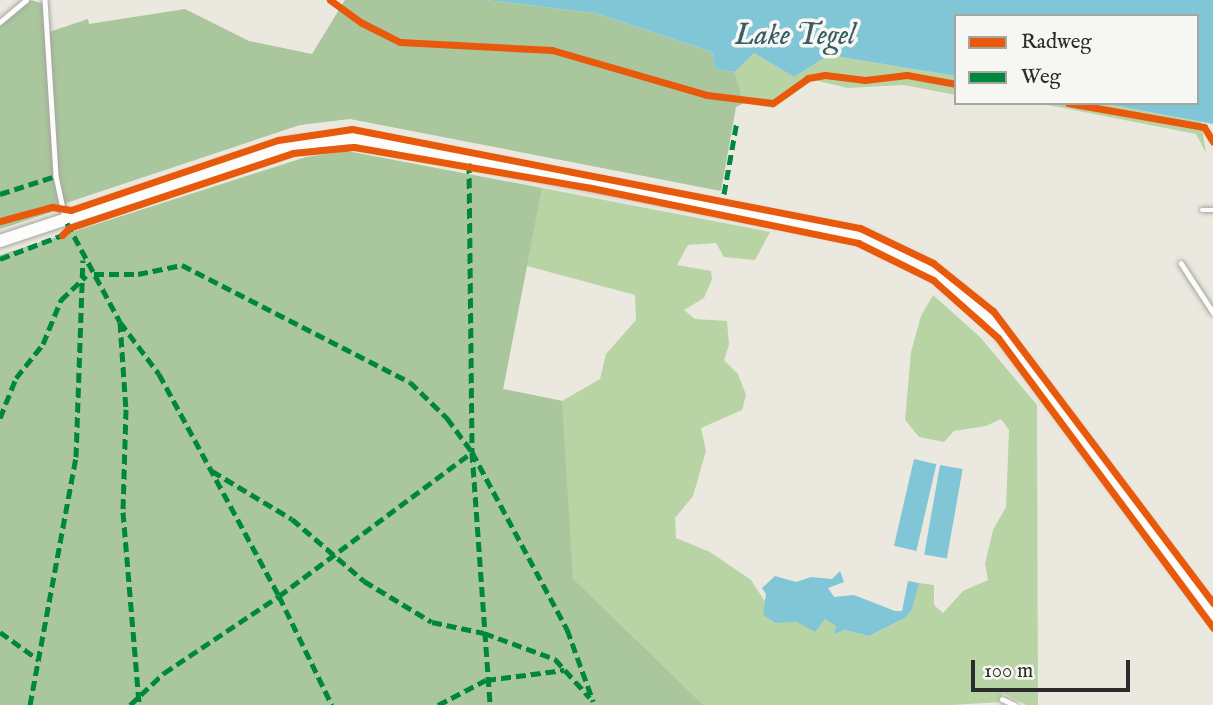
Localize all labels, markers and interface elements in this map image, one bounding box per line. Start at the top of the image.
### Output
legend [954,14,1199,105]
water label: Lake Tegel [735,18,855,54]
text: Radweg [1021,29,1092,56]
text: Weg [1021,64,1061,91]
scale bar [975,646,1134,690]
text: 100 m [984,658,1033,685]

